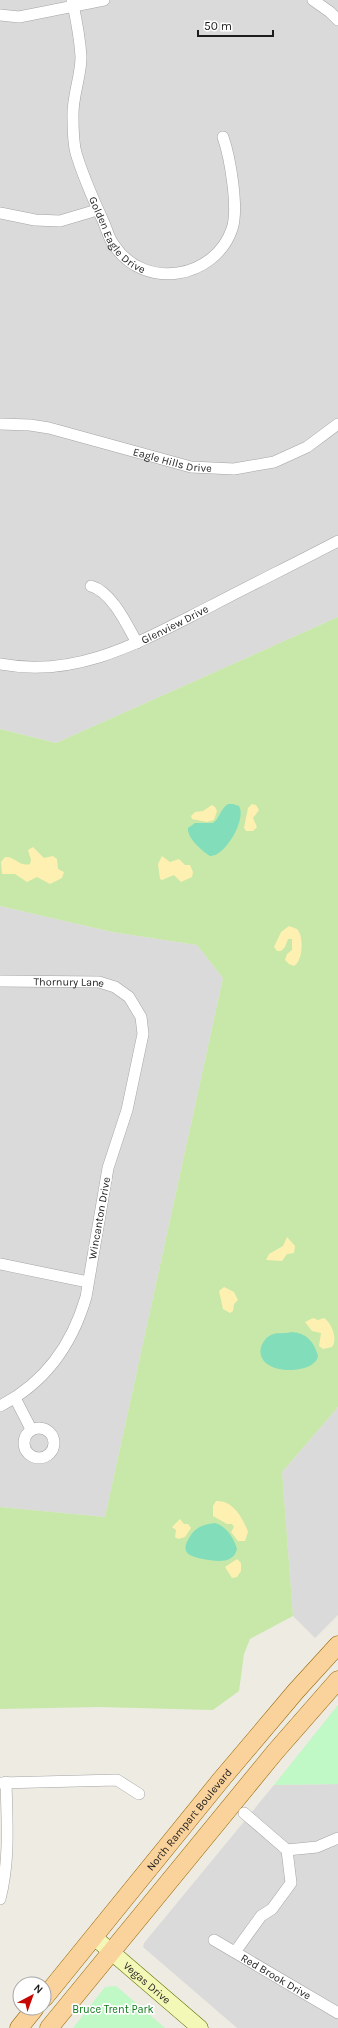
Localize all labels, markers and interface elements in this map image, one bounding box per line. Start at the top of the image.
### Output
scale bar [198,12,273,38]
text: 50 m [204,19,232,33]
street label: Golden Eagle Drive [86,195,147,276]
street label: Eagle Hills Drive [131,445,212,475]
street label: Glenview Drive [139,602,211,647]
street label: Thornury Lane [34,975,106,990]
street label: Wincanton Drive [86,1176,113,1260]
street label: North Rampart Boulevard [144,1766,235,1873]
street label: Red Brook Drive [238,1951,313,2003]
street label: Vegas Drive [121,1959,173,2007]
north arrow [12,1976,52,2016]
text: N [31,1981,45,1996]
park label: Bruce Trent Park [72,2003,154,2016]

